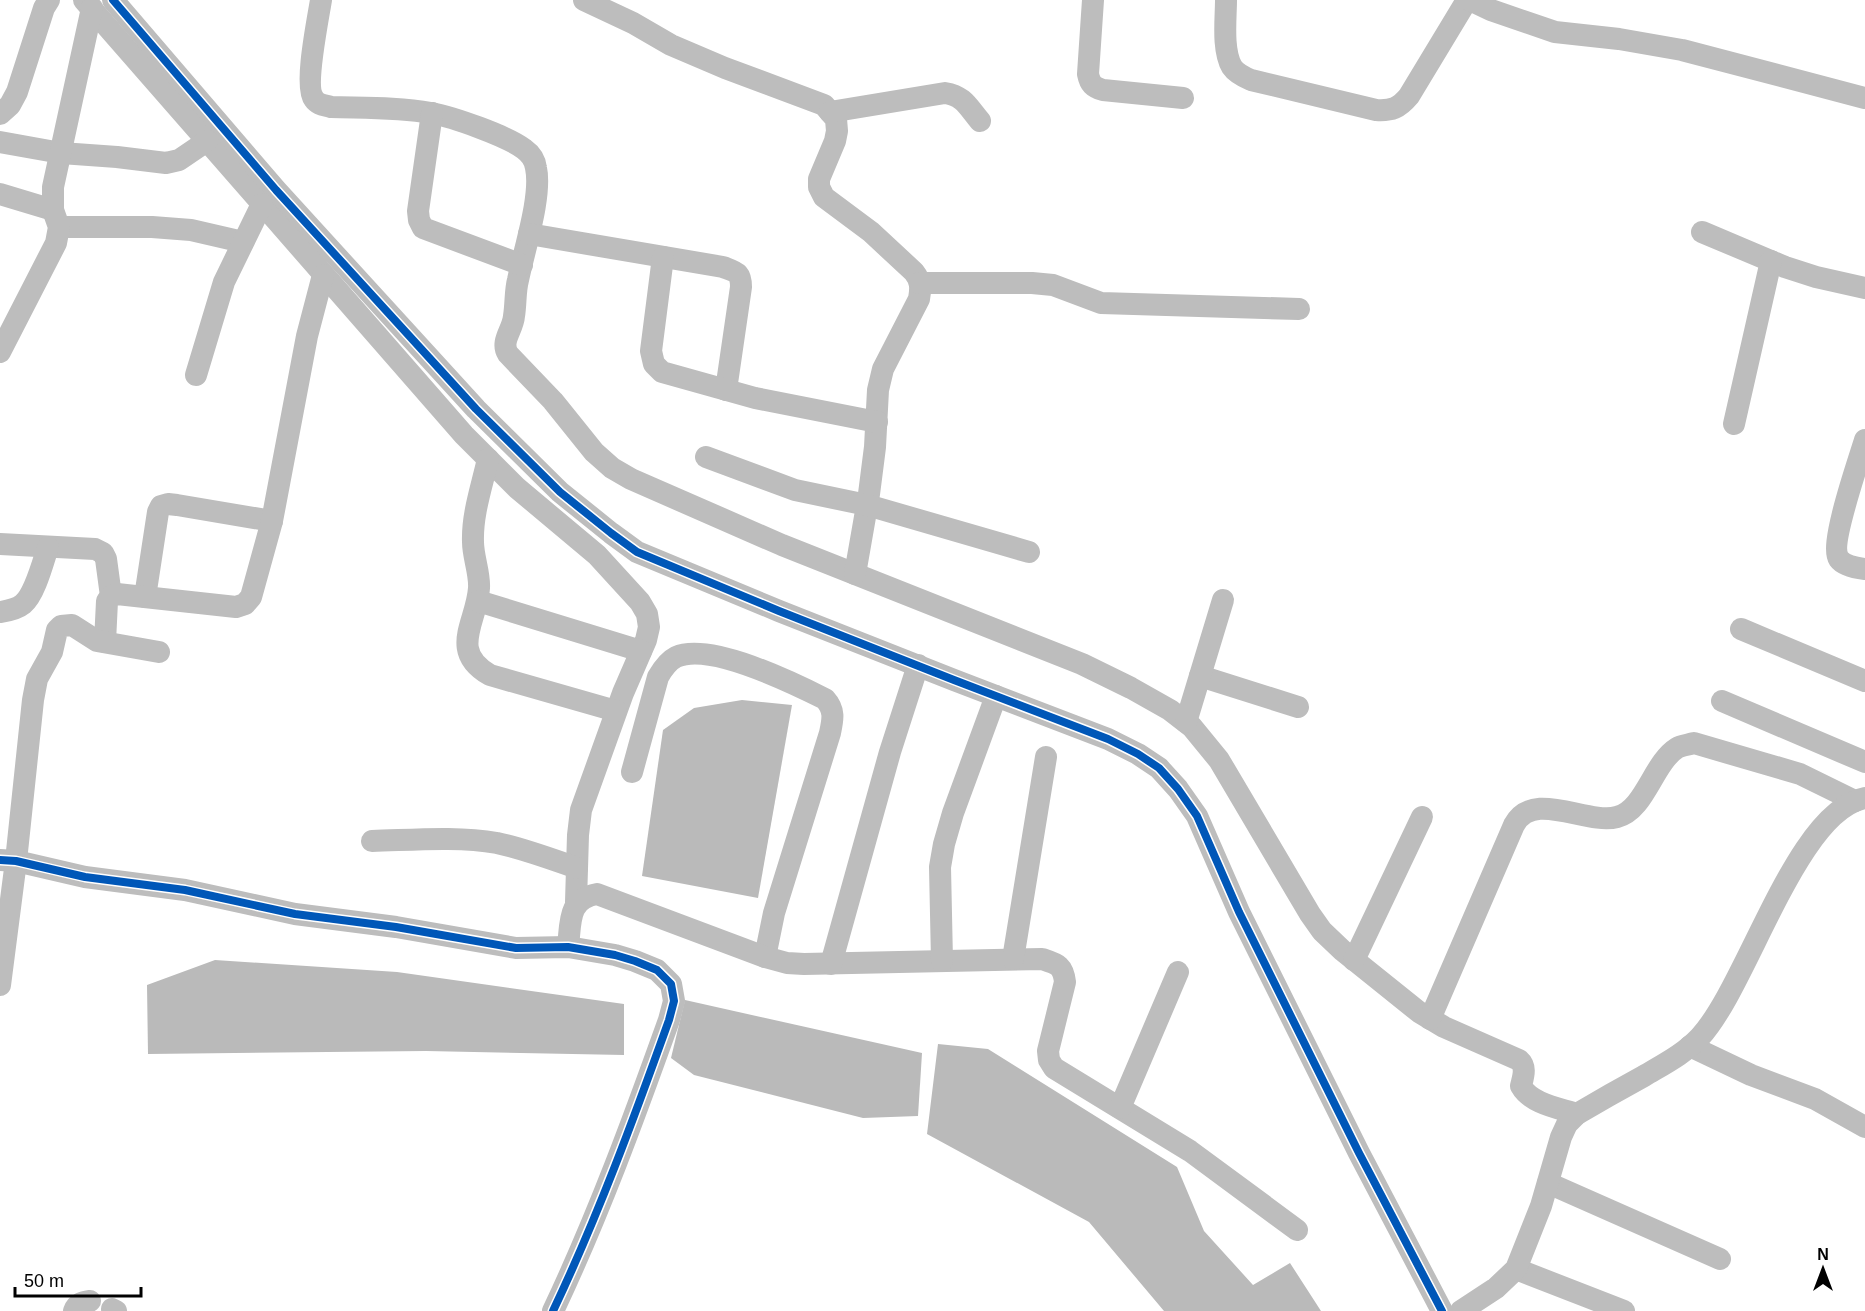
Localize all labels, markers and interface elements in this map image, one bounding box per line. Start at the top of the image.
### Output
north arrow [1793,1239,1853,1299]
text: N [1817,1246,1829,1263]
scale bar [15,1260,141,1298]
text: 50 m [24,1271,64,1291]

